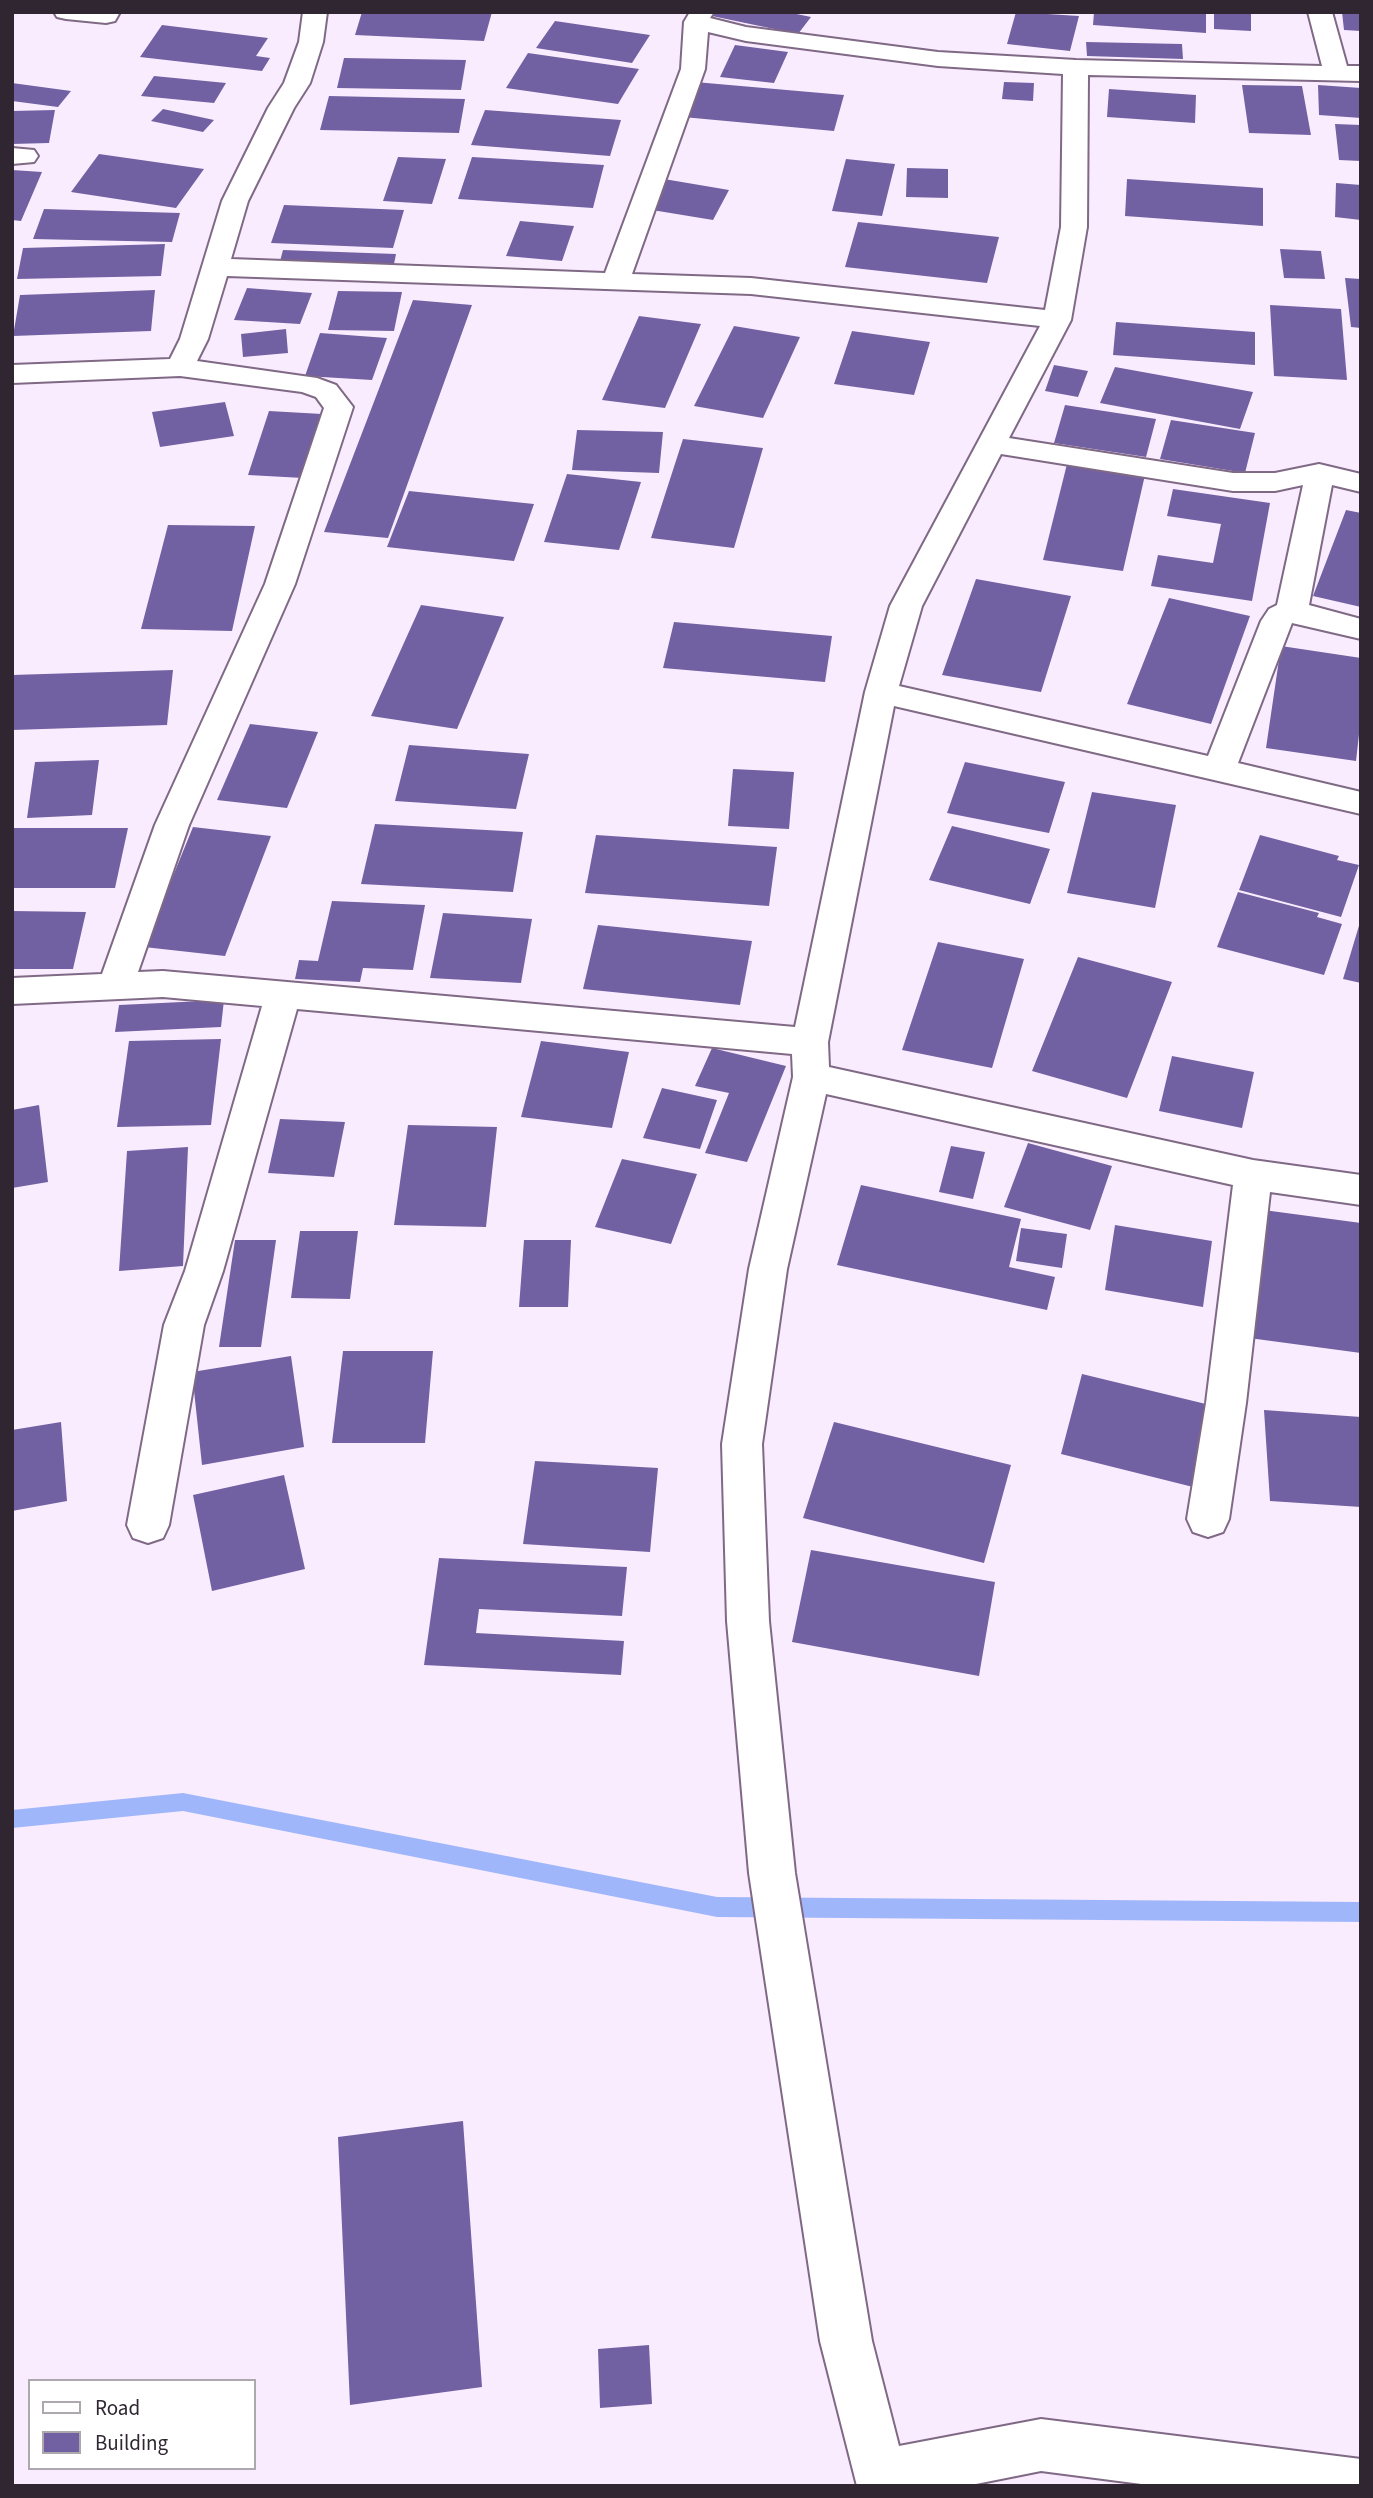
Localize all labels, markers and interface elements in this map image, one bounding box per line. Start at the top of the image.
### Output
legend [28,2379,256,2470]
text: Road [95,2393,140,2423]
text: Building [95,2428,168,2458]

